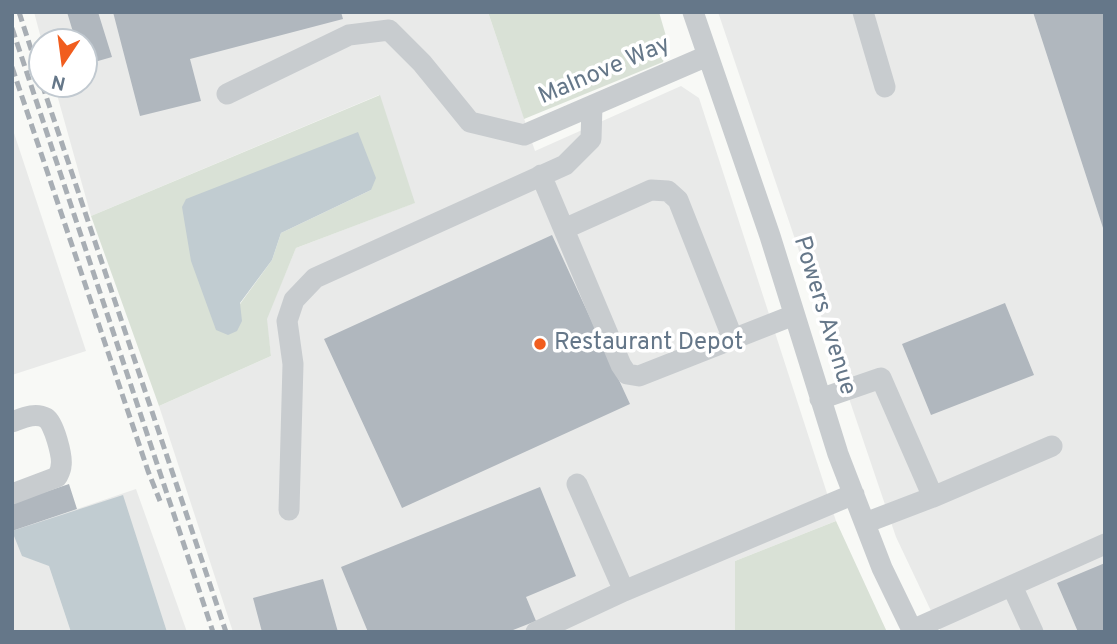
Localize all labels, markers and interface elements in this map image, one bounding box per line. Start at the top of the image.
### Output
north arrow [28,28,98,98]
street label: Malnove Way [535,31,675,113]
text: N [49,68,68,95]
street label: Powers Avenue [785,233,861,399]
place label: Restaurant Depot [554,330,743,358]
marker: Restaurant Depot [532,336,548,352]

